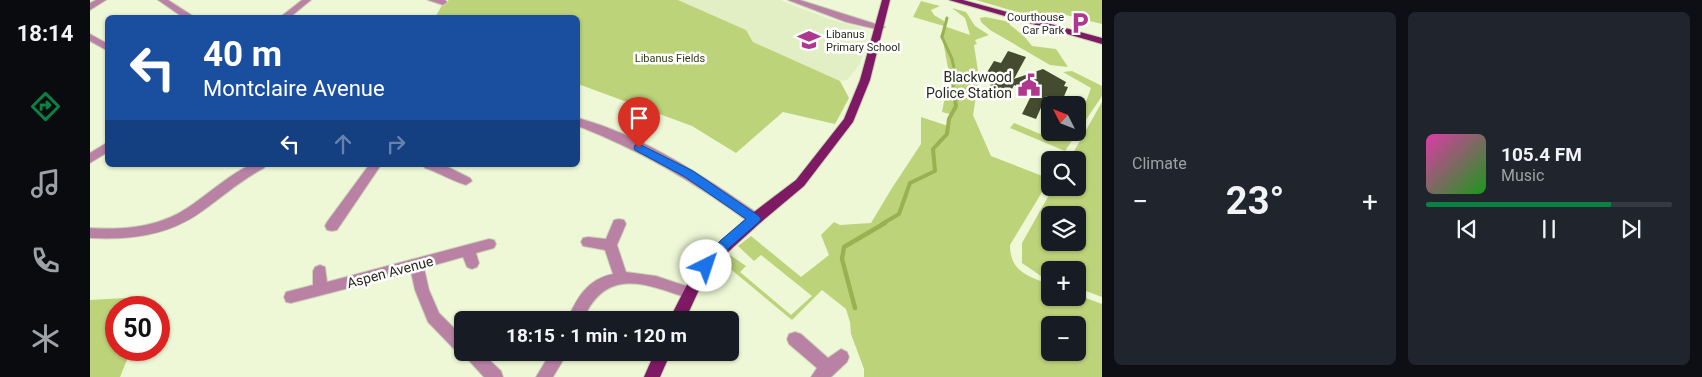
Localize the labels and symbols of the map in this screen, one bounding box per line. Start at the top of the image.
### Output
parking icon: Courthouse Car Park [1067,10,1093,36]
place label: Courthouse Car Park [1007,11,1064,37]
school or university icon: Libanus Primary School [796,27,822,53]
place label: Libanus Primary School [826,28,900,54]
park label: Libanus Fields [635,52,706,65]
place label: Blackwood Police Station [926,69,1012,101]
public building icon: Blackwood Police Station [1016,72,1042,98]
north arrow [1041,96,1086,141]
pin [618,97,660,148]
position arrow [679,239,731,291]
street label: Aspen Avenue [345,253,435,291]
speed limit sign: 50 [105,296,170,361]

